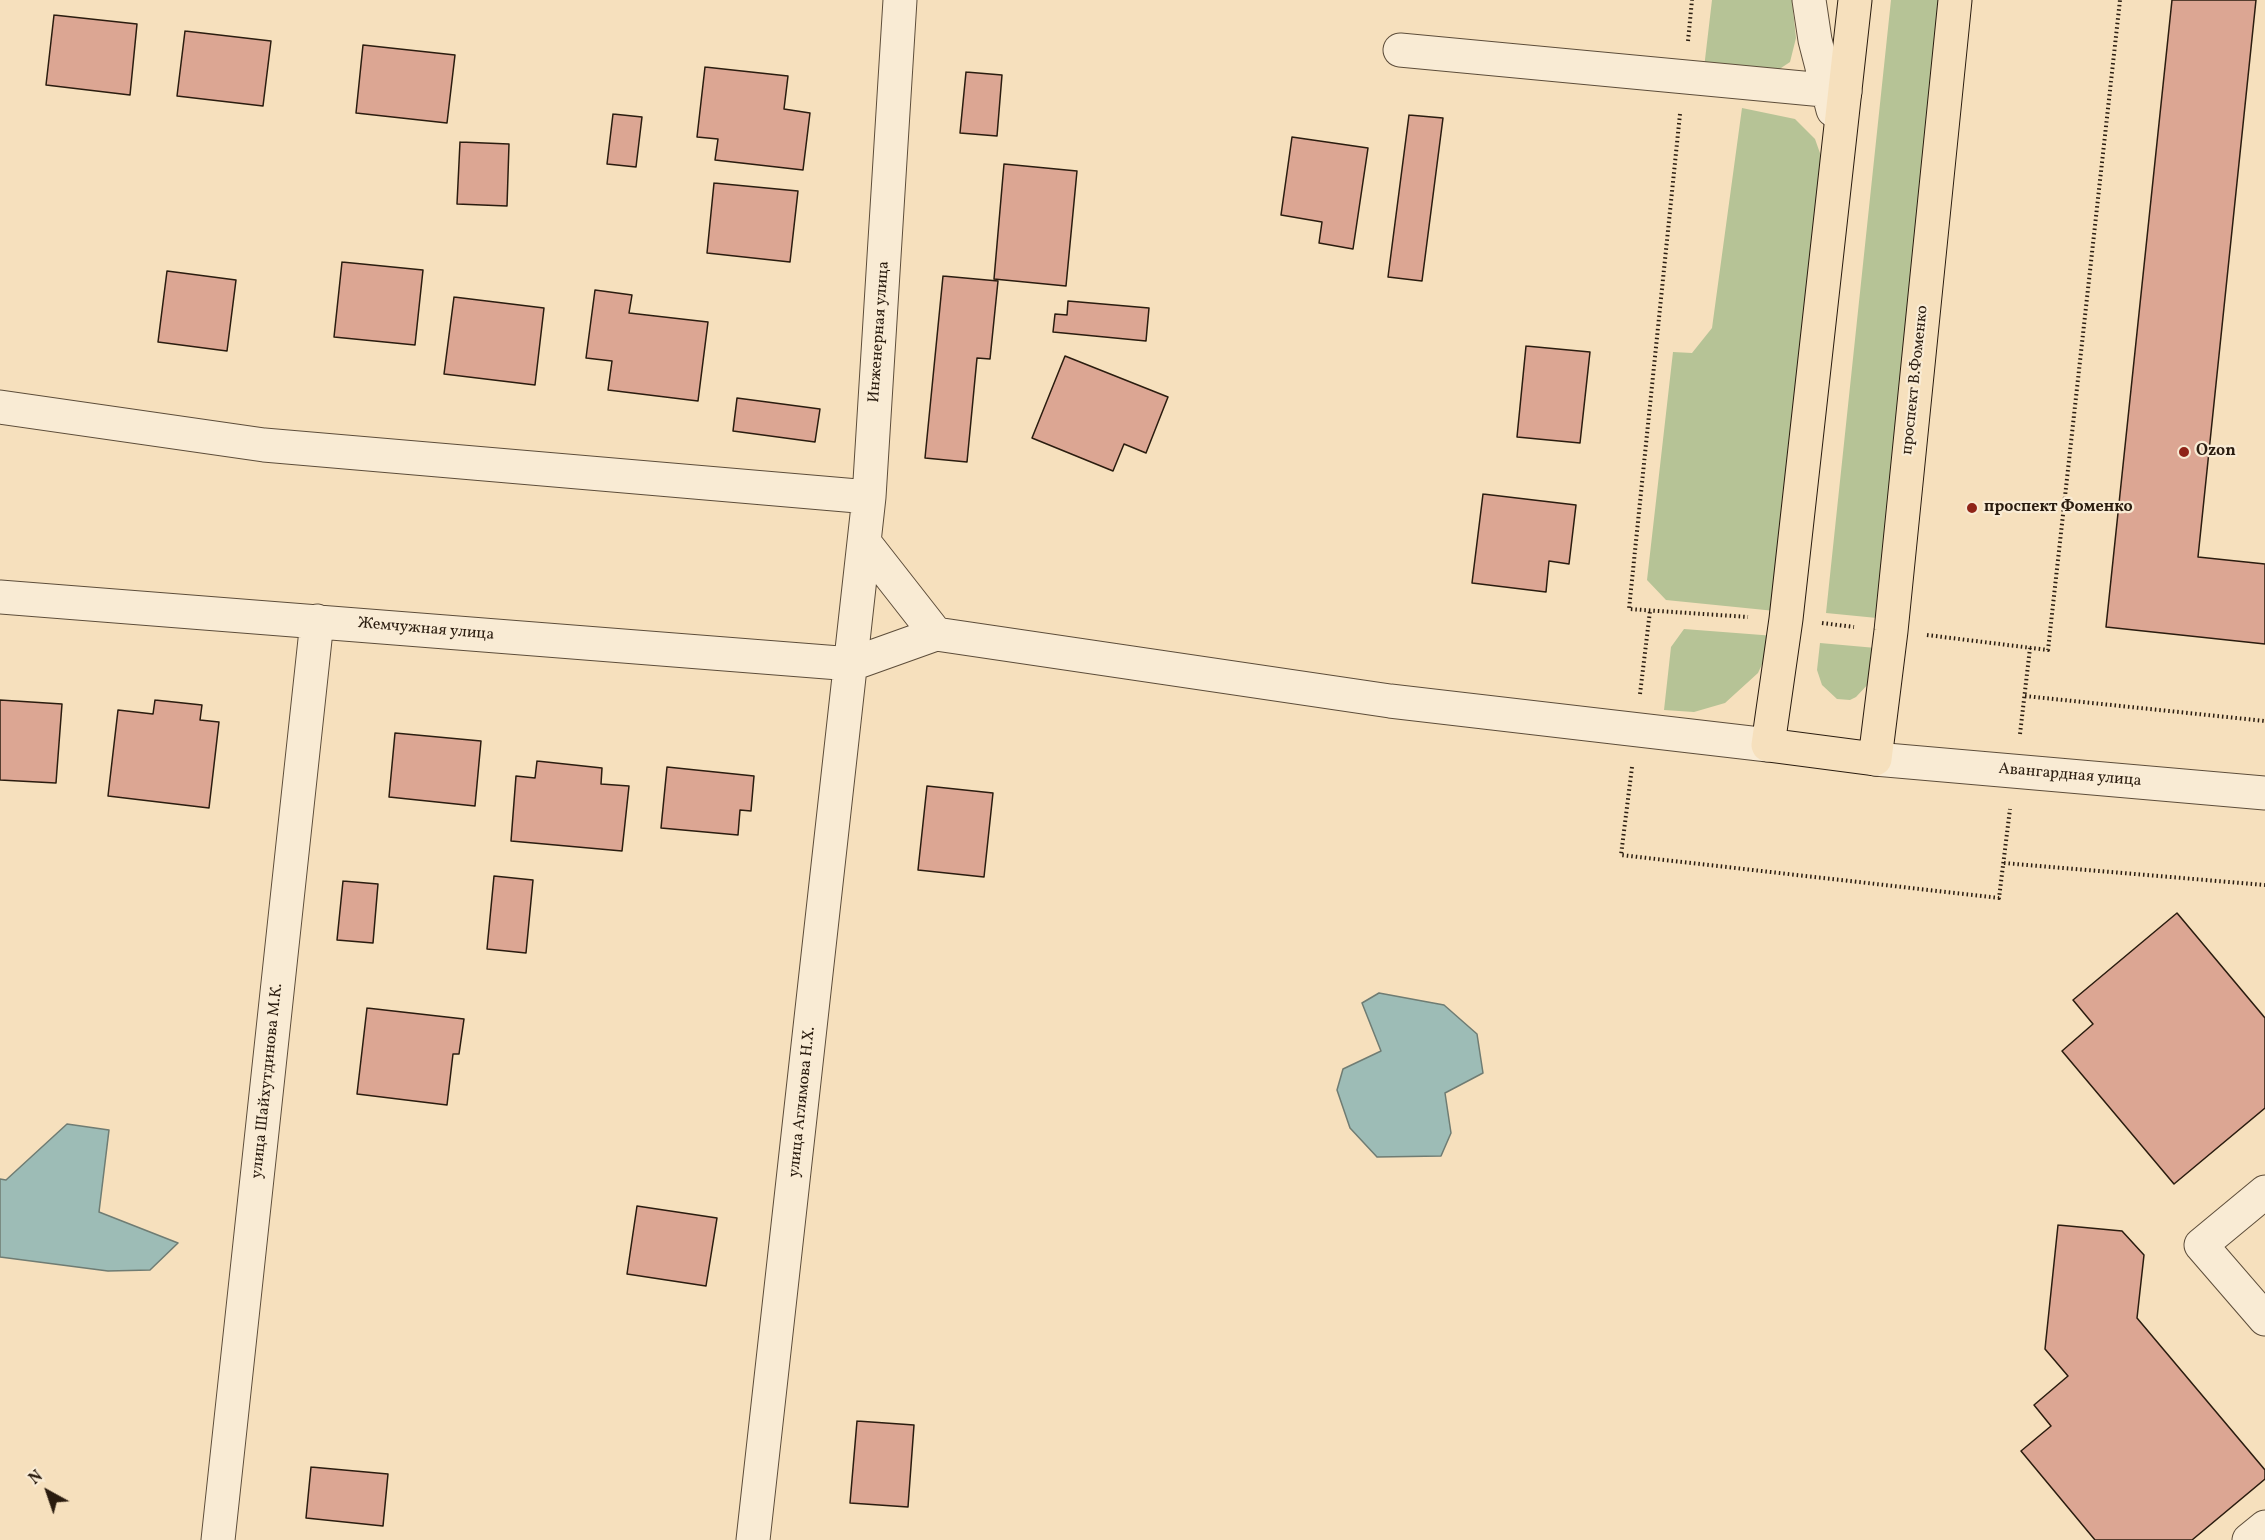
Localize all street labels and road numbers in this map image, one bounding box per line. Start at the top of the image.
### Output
street label: Инженерная улица [865,260,895,404]
street label: проспект В.Фоменко [1899,304,1933,456]
street label: Жемчужная улица [357,614,495,646]
street label: Авангардная улица [1998,760,2142,792]
street label: улица Шайхутдинова М.К. [248,982,288,1180]
street label: улица Аглямова Н.Х. [786,1026,820,1178]

